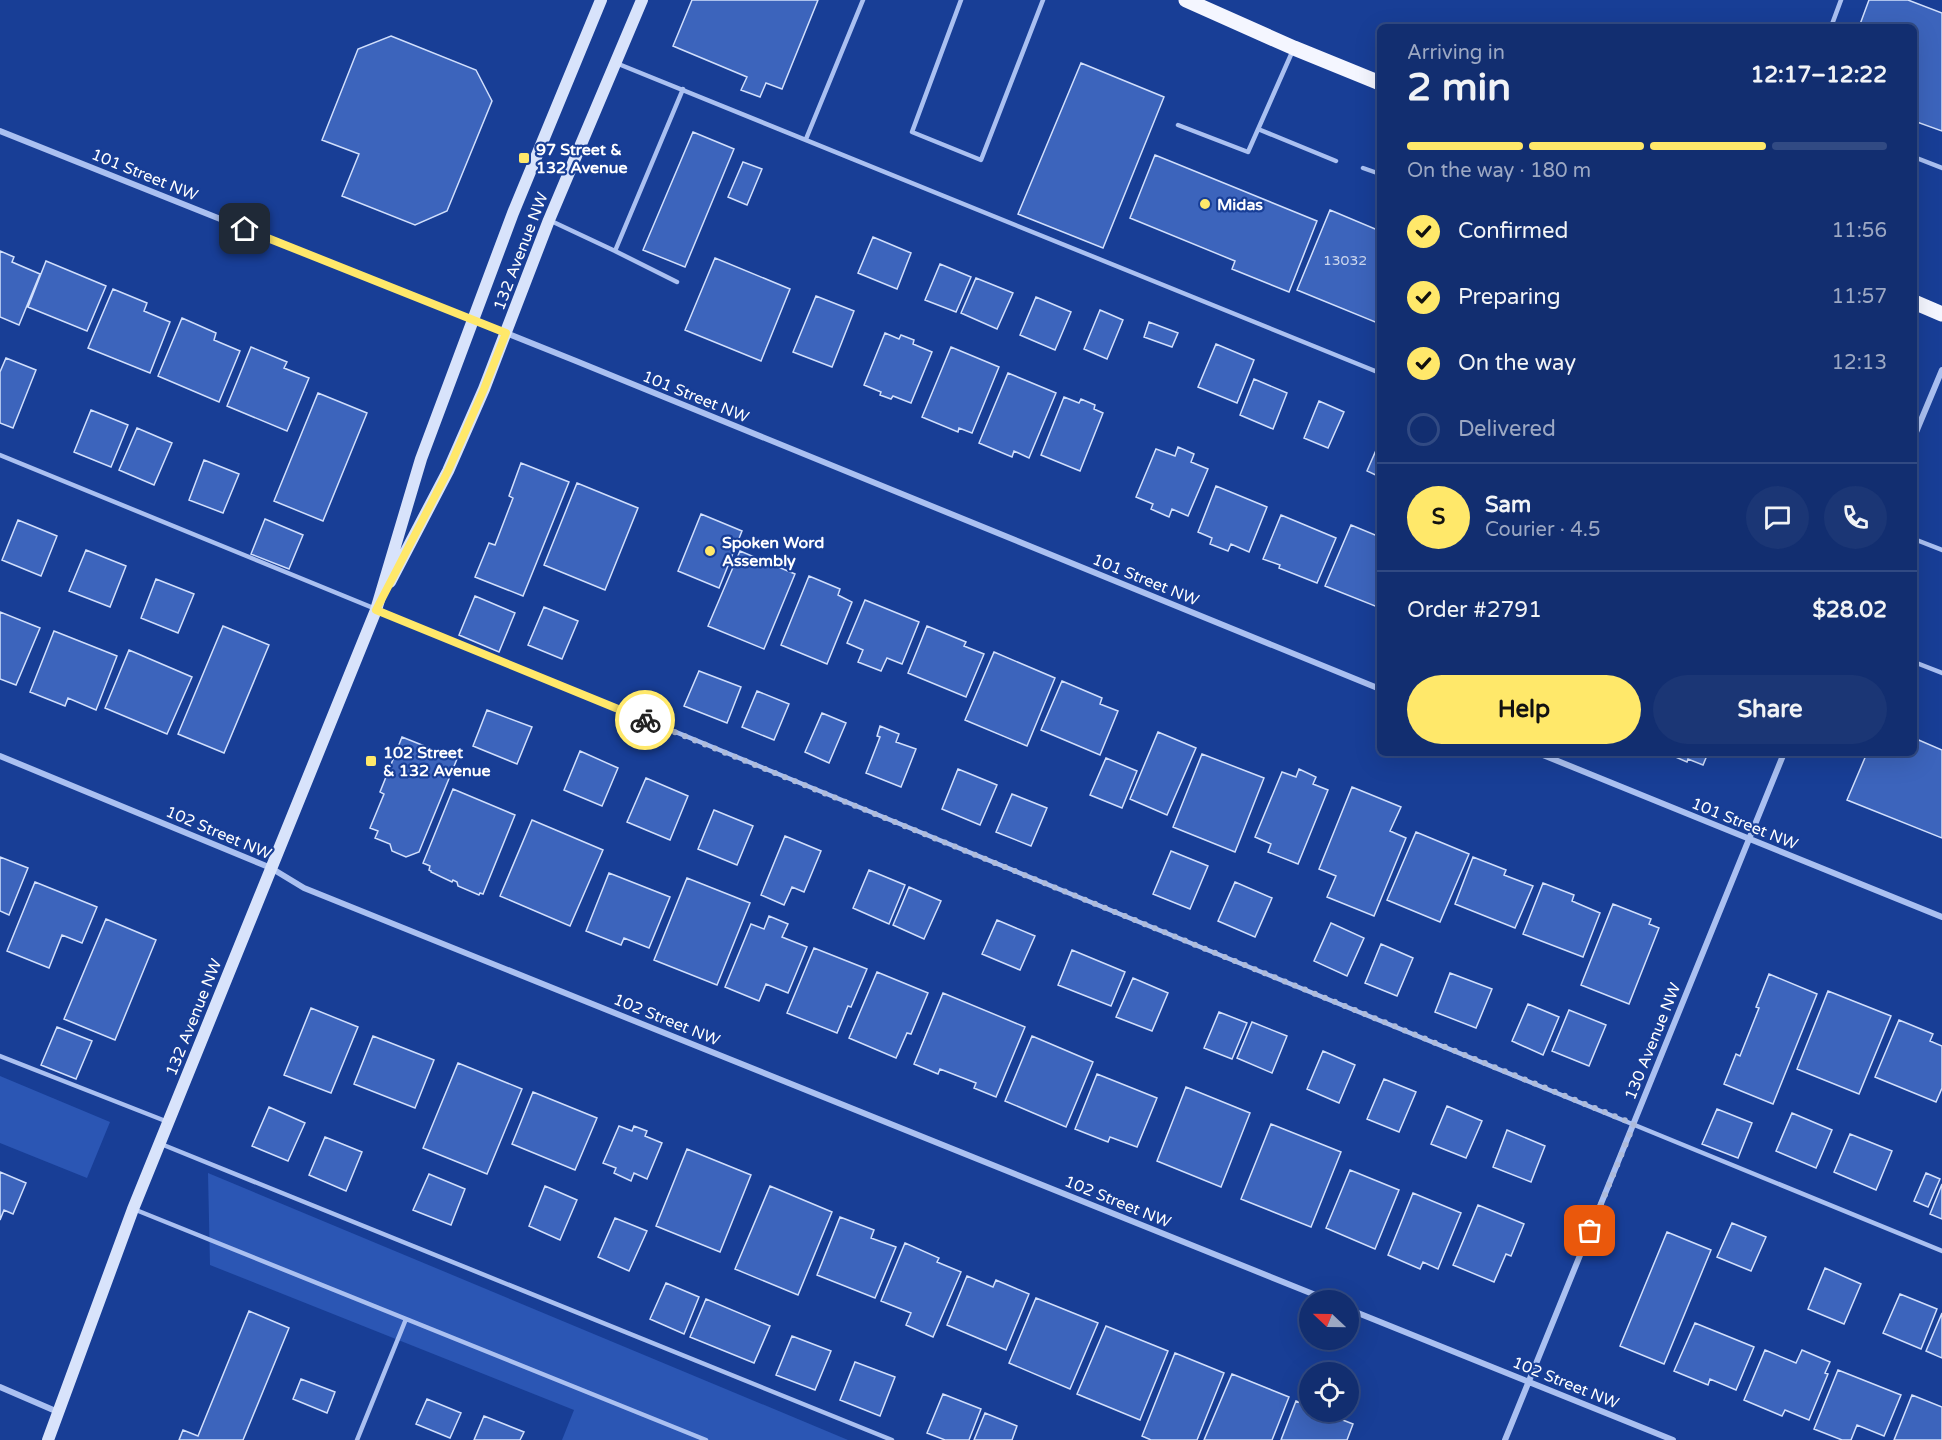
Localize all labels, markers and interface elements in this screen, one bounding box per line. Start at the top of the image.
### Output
text: Arriving in [1407,41,1505,65]
text: 12:17–12:22 [1750,62,1887,88]
text: 2 min [1407,64,1511,111]
place label: 97 Street & 132 Avenue [536,140,628,178]
street label: 101 Street NW [88,144,201,205]
marker: 97 Street & 132 Avenue [517,151,531,165]
text: On the way · 180 m [1407,159,1591,183]
street label: 132 Avenue NW [489,190,553,313]
place label: Midas [1217,195,1263,215]
marker: Midas [1198,197,1212,211]
pin [219,203,270,254]
icon: home [228,212,261,245]
icon: check [1407,215,1440,248]
text: Confirmed [1458,218,1568,244]
text: 11:56 [1832,219,1887,243]
house number: 13032 [1323,252,1367,269]
icon: check [1407,281,1440,314]
text: Preparing [1458,284,1561,310]
text: 11:57 [1832,285,1887,309]
icon: check [1407,347,1440,380]
text: On the way [1458,350,1576,376]
text: 12:13 [1832,351,1887,375]
street label: 101 Street NW [639,366,752,427]
text: Delivered [1458,416,1556,442]
button: chat [1746,486,1809,549]
button: phone [1824,486,1887,549]
text: Sam [1485,492,1531,518]
text: S [1432,504,1445,530]
text: Courier · 4.5 [1485,518,1600,542]
place label: Spoken Word Assembly [722,533,824,571]
marker: Spoken Word Assembly [703,544,717,558]
street label: 101 Street NW [1089,549,1202,610]
text: Order #2791 [1407,597,1542,623]
text: $28.02 [1812,597,1887,623]
button: Help [1407,675,1641,744]
button: Share [1653,675,1887,744]
courier [615,690,675,750]
icon: bike [629,704,662,737]
place label: 102 Street & 132 Avenue [383,743,490,781]
marker: 102 Street & 132 Avenue [364,754,378,768]
street label: 101 Street NW [1688,793,1801,854]
street label: 102 Street NW [163,802,275,864]
street label: 132 Avenue NW [161,956,227,1079]
street label: 130 Avenue NW [1620,980,1686,1103]
street label: 102 Street NW [610,989,723,1050]
street label: 102 Street NW [1061,1171,1174,1232]
pin [1564,1205,1615,1256]
icon: bag [1573,1214,1606,1247]
north arrow [1299,1290,1359,1350]
map controls [1299,1290,1359,1422]
street label: 102 Street NW [1509,1352,1622,1413]
button: locate [1299,1362,1359,1422]

